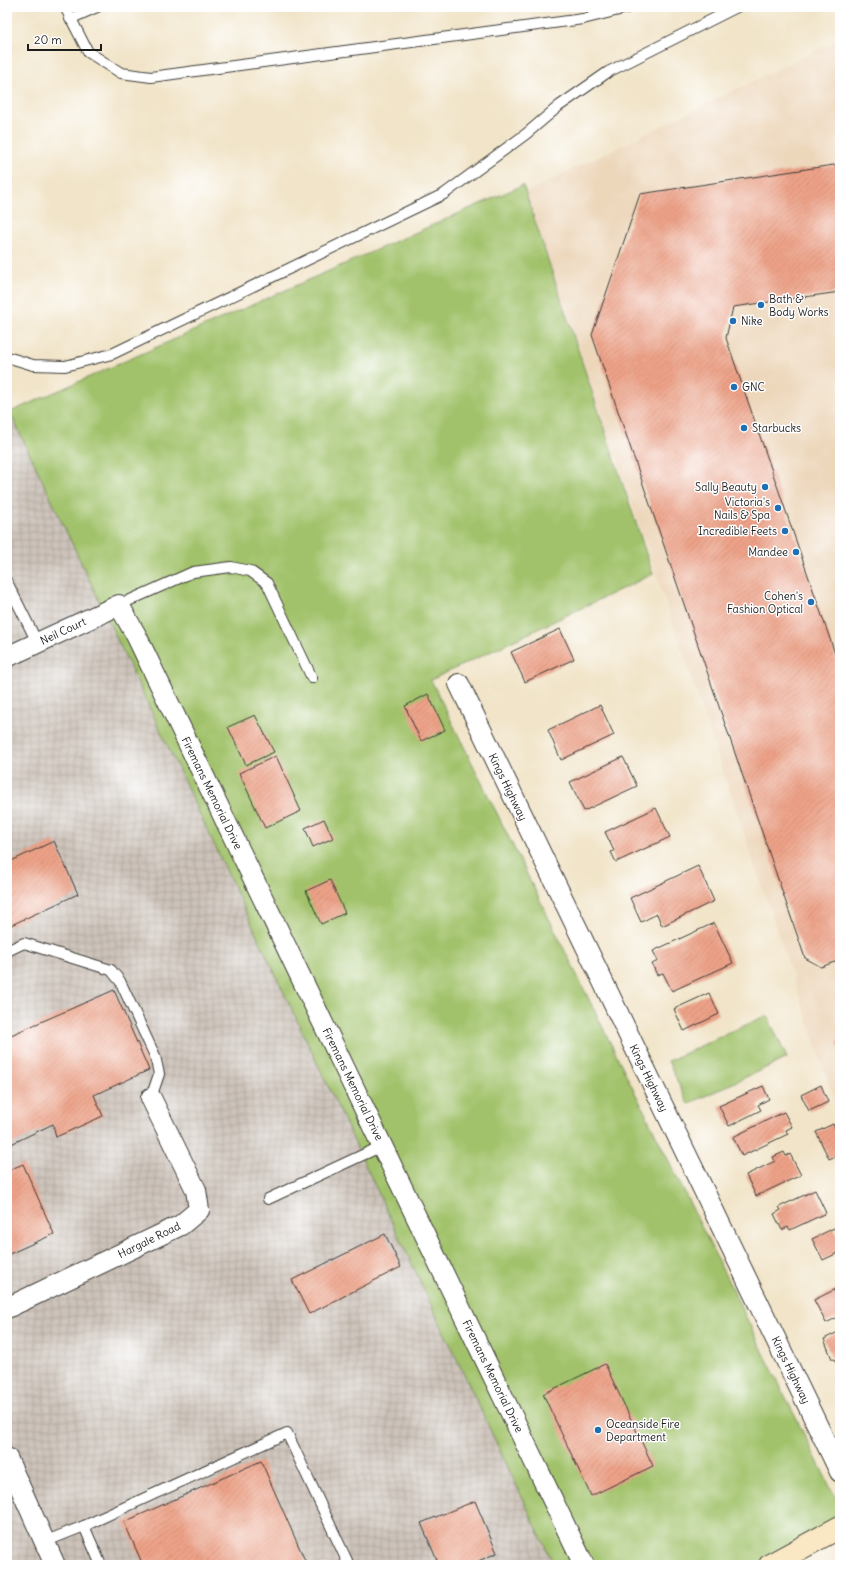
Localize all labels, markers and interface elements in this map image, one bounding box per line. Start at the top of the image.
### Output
scale bar [28,26,101,52]
text: 20 m [34,32,62,47]
place label: Bath & Body Works [769,292,829,319]
marker: Bath & Body Works [756,300,766,310]
place label: Nike [741,314,763,328]
marker: Nike [728,316,738,326]
place label: GNC [742,380,765,394]
marker: GNC [729,382,739,392]
place label: Starbucks [752,421,801,435]
marker: Starbucks [739,423,749,433]
place label: Sally Beauty [695,480,757,494]
marker: Sally Beauty [760,482,770,492]
place label: Victoria's Nails & Spa [714,495,770,522]
marker: Victoria's Nails & Spa [773,503,783,513]
place label: Incredible Feets [698,524,777,538]
marker: Incredible Feets [780,526,790,536]
place label: Mandee [748,545,788,559]
marker: Mandee [791,547,801,557]
place label: Cohen's Fashion Optical [727,589,803,616]
marker: Cohen's Fashion Optical [806,597,816,607]
street label: Neil Court [38,614,88,648]
street label: Firemans Memorial Drive [179,734,245,852]
street label: Kings Highway [486,751,530,823]
street label: Firemans Memorial Drive [320,1025,386,1143]
street label: Kings Highway [627,1042,671,1114]
street label: Hargale Road [115,1219,183,1261]
street label: Firemans Memorial Drive [460,1317,526,1435]
street label: Kings Highway [769,1334,813,1406]
place label: Oceanside Fire Department [606,1417,680,1444]
marker: Oceanside Fire Department [593,1425,603,1435]

